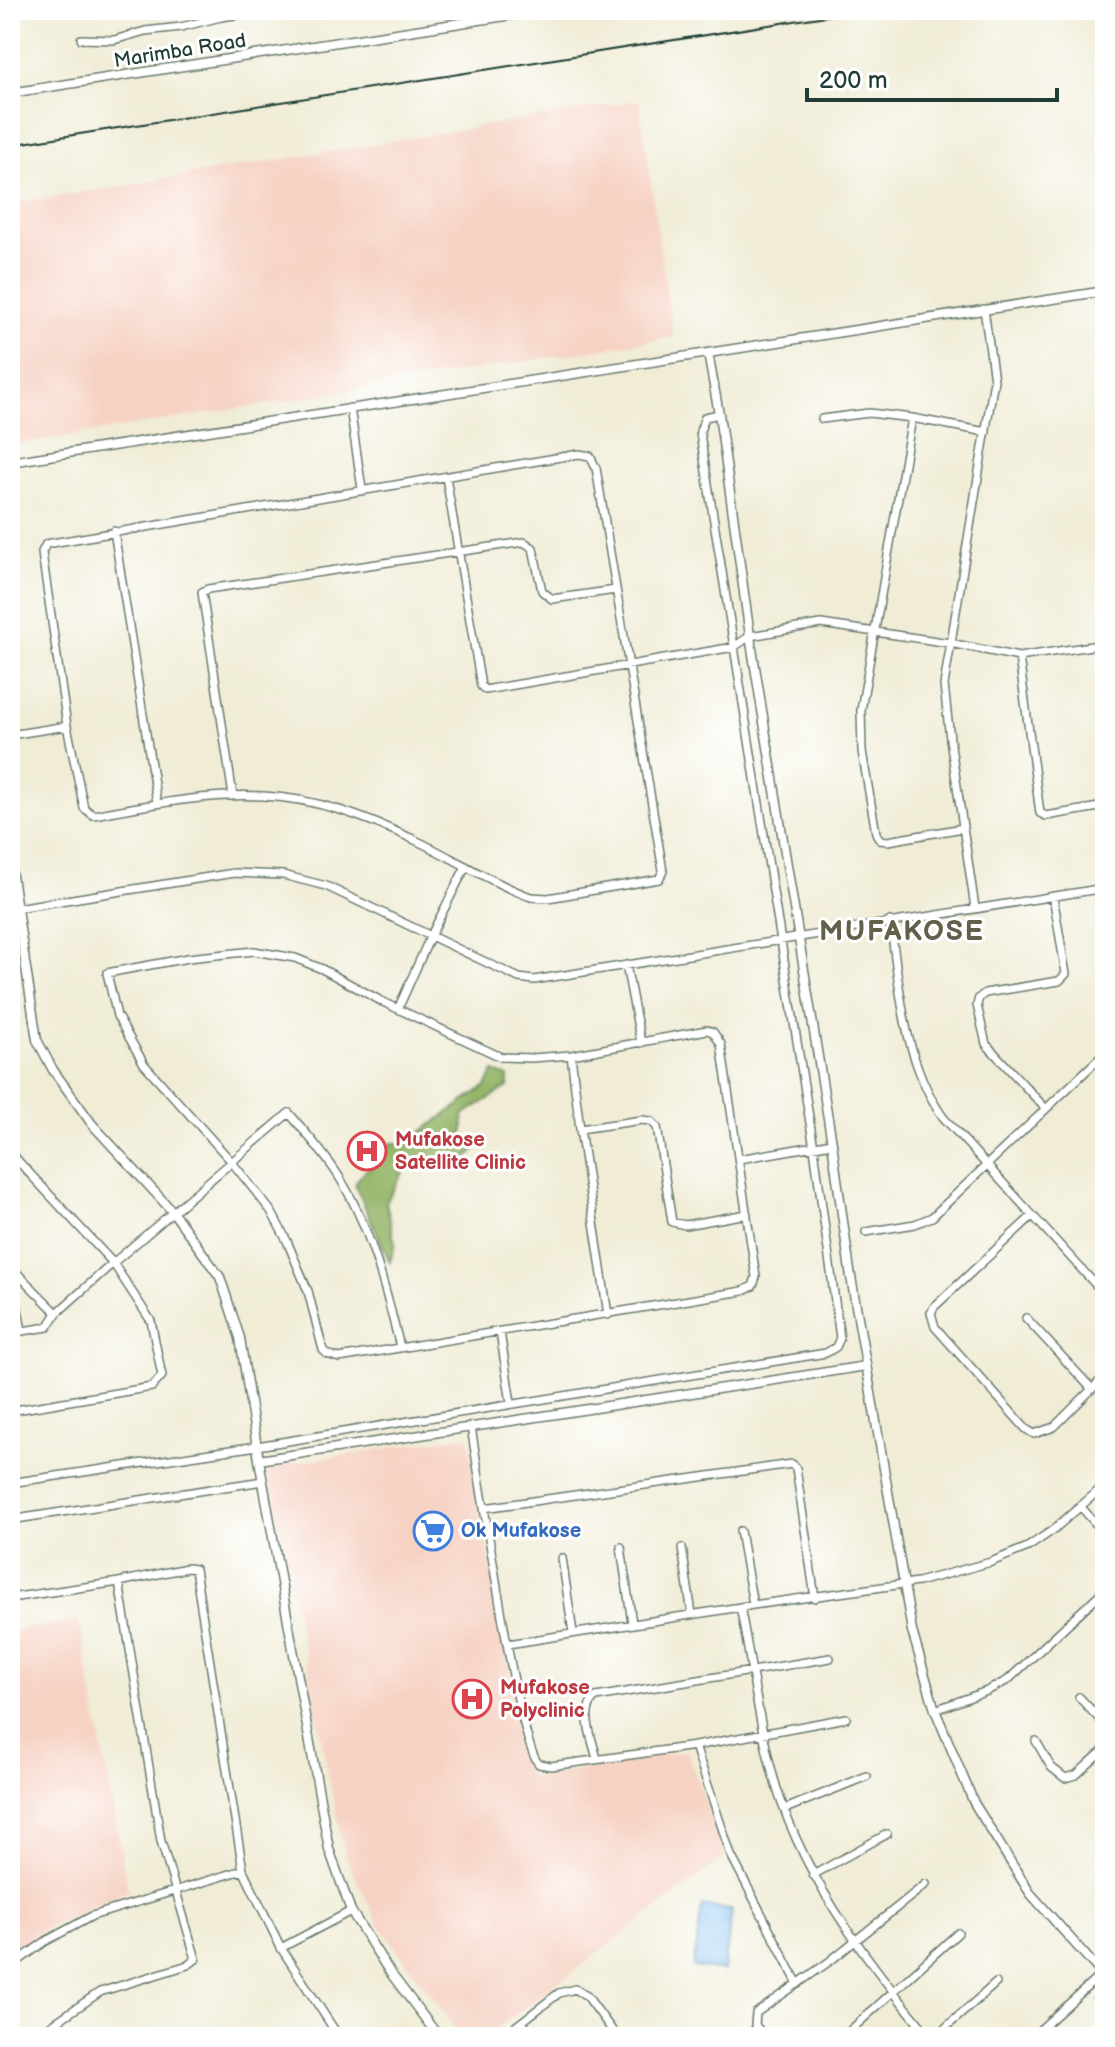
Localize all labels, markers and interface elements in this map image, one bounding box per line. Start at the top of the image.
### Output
street label: Marimba Road [112,29,248,73]
scale bar [807,52,1057,102]
text: 200 m [819,66,888,95]
district label: MUFAKOSE [819,915,985,948]
place label: Mufakose Satellite Clinic [395,1128,526,1175]
hospital icon: Mufakose Satellite Clinic [346,1130,388,1172]
supermarket icon: Ok Mufakose [412,1510,454,1552]
place label: Ok Mufakose [461,1519,581,1543]
place label: Mufakose Polyclinic [500,1676,590,1723]
hospital icon: Mufakose Polyclinic [451,1678,493,1720]

